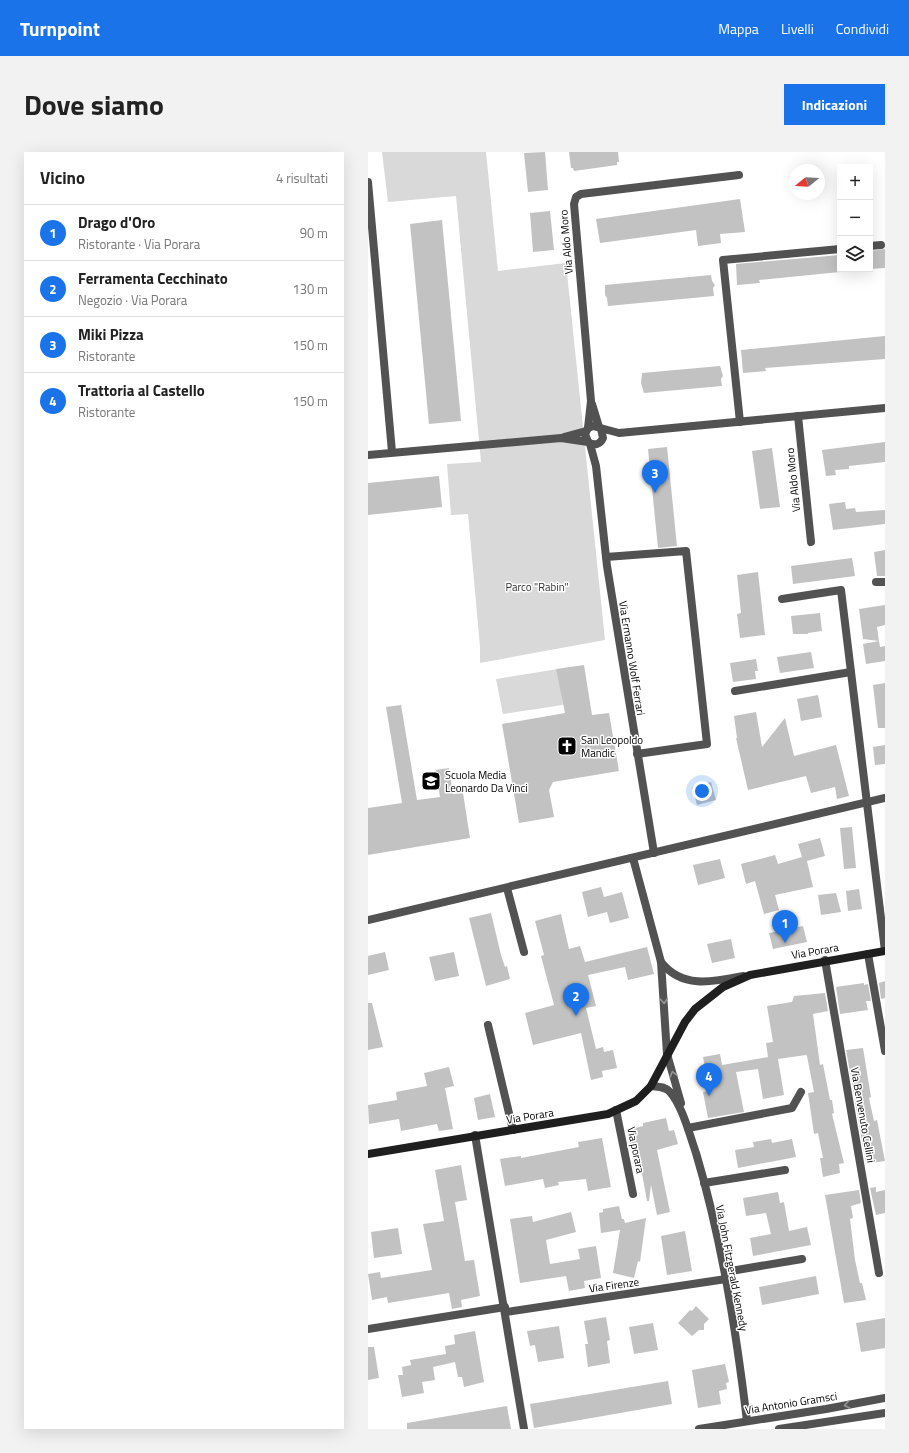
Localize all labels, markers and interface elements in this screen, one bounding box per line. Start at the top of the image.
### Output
text: Turnpoint [20,14,100,43]
text: Mappa [718,18,759,39]
text: Livelli [781,18,814,39]
text: Condividi [836,18,889,39]
text: Dove siamo [24,83,164,126]
button: Indicazioni [784,84,885,125]
north arrow [789,164,825,200]
map controls [837,164,873,272]
button: + [837,164,873,200]
text: Vicino [40,165,85,191]
text: 4 risultati [276,168,328,188]
button: − [837,200,873,236]
street label: Via Aldo Moro [555,209,577,275]
text: Drago d'Oro [78,211,155,234]
text: 1 [49,223,57,243]
text: 90 m [300,223,328,243]
text: Ristorante · Via Porara [78,234,200,254]
button: layers [837,236,873,272]
text: Ferramenta Cecchinato [78,267,228,290]
text: 2 [49,279,57,299]
text: 130 m [292,279,328,299]
text: Negozio · Via Porara [78,290,187,310]
text: Miki Pizza [78,323,144,346]
text: 3 [49,335,57,355]
text: 150 m [292,335,328,355]
text: Ristorante [78,346,135,366]
text: Trattoria al Castello [78,379,205,402]
text: 4 [49,391,57,411]
text: 150 m [292,391,328,411]
text: Ristorante [78,402,135,422]
street label: Via Aldo Moro [782,447,804,513]
pin: 3 [642,460,668,493]
park label: Parco "Rabin" [505,579,569,595]
street label: Via Ermanno Wolf Ferrari [615,600,649,716]
place label: San Leopoldo Mandic [581,732,643,761]
church icon: San Leopoldo Mandic [556,735,578,757]
place label: Scuola Media Leonardo Da Vinci [445,767,528,796]
school or university icon: Scuola Media Leonardo Da Vinci [420,770,442,792]
your location [692,781,712,801]
pin: 1 [772,910,798,943]
street label: Via Porara [790,939,840,963]
pin: 2 [563,983,589,1016]
one-way arrow [659,998,668,1004]
pin: 4 [696,1063,722,1096]
street label: Via Benvenuto Cellini [847,1066,879,1164]
one-way arrow [669,1071,678,1078]
street label: Via Porara [505,1104,555,1128]
street label: Via porara [623,1125,649,1175]
street label: Via John Fitzgerald Kennedy [712,1203,752,1333]
street label: Via Firenze [588,1273,641,1296]
street label: Via Antonio Gramsci [744,1388,838,1418]
one-way arrow [844,1401,850,1409]

